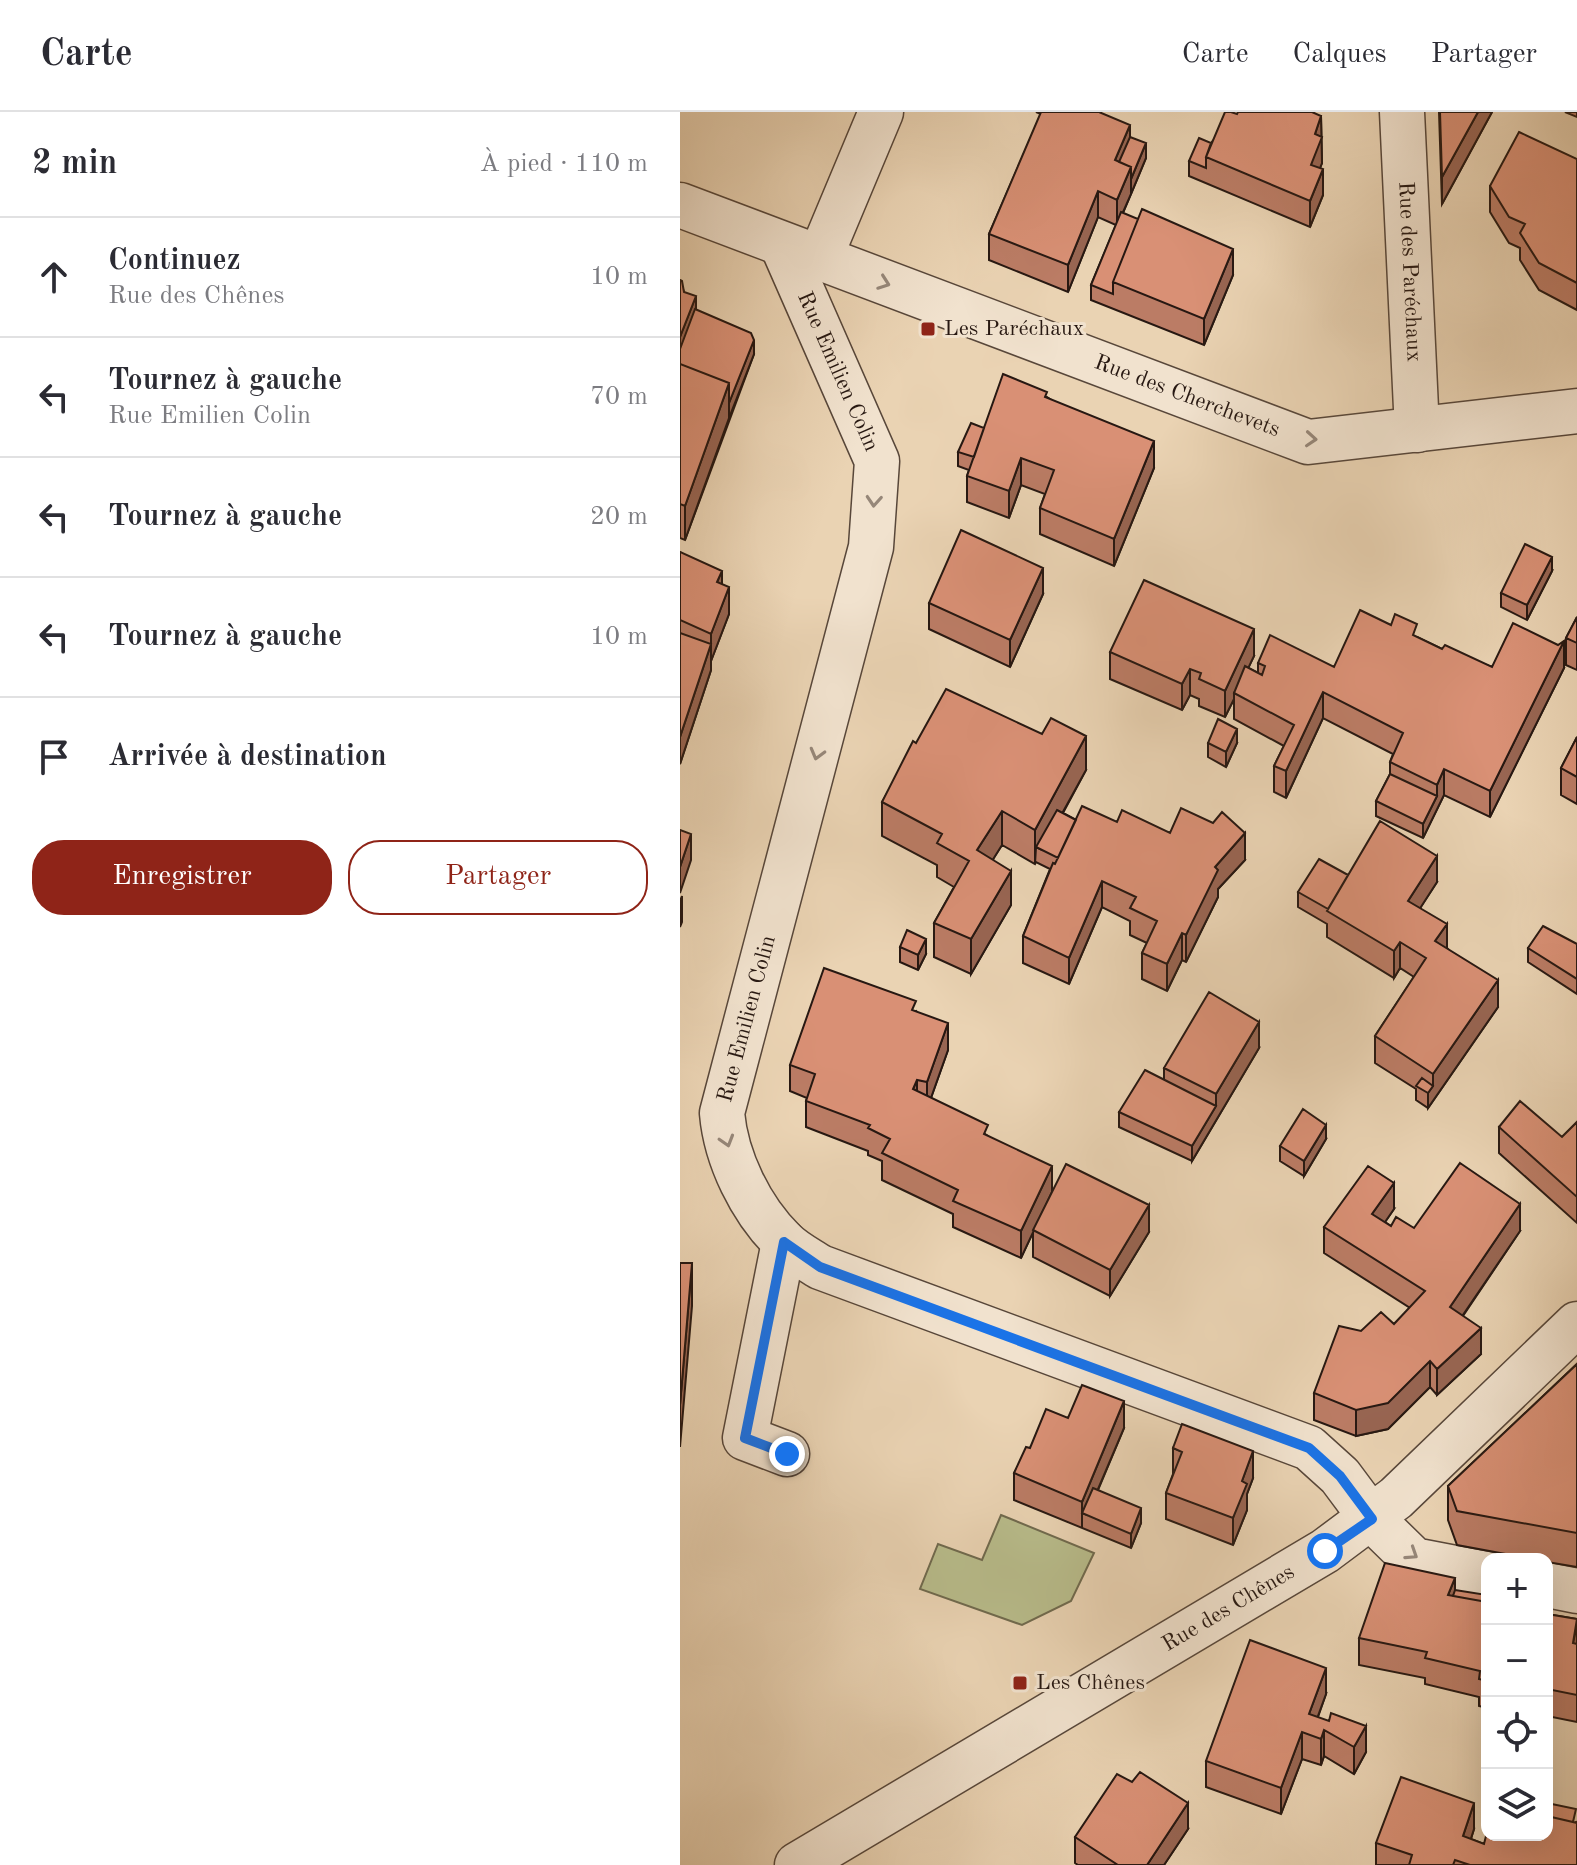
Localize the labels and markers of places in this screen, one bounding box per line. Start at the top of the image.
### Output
place label: Les Paréchaux [944,318,1084,340]
marker: Les Paréchaux [919,320,937,338]
place label: Les Chênes [1036,1672,1145,1694]
marker: Les Chênes [1011,1674,1029,1692]

